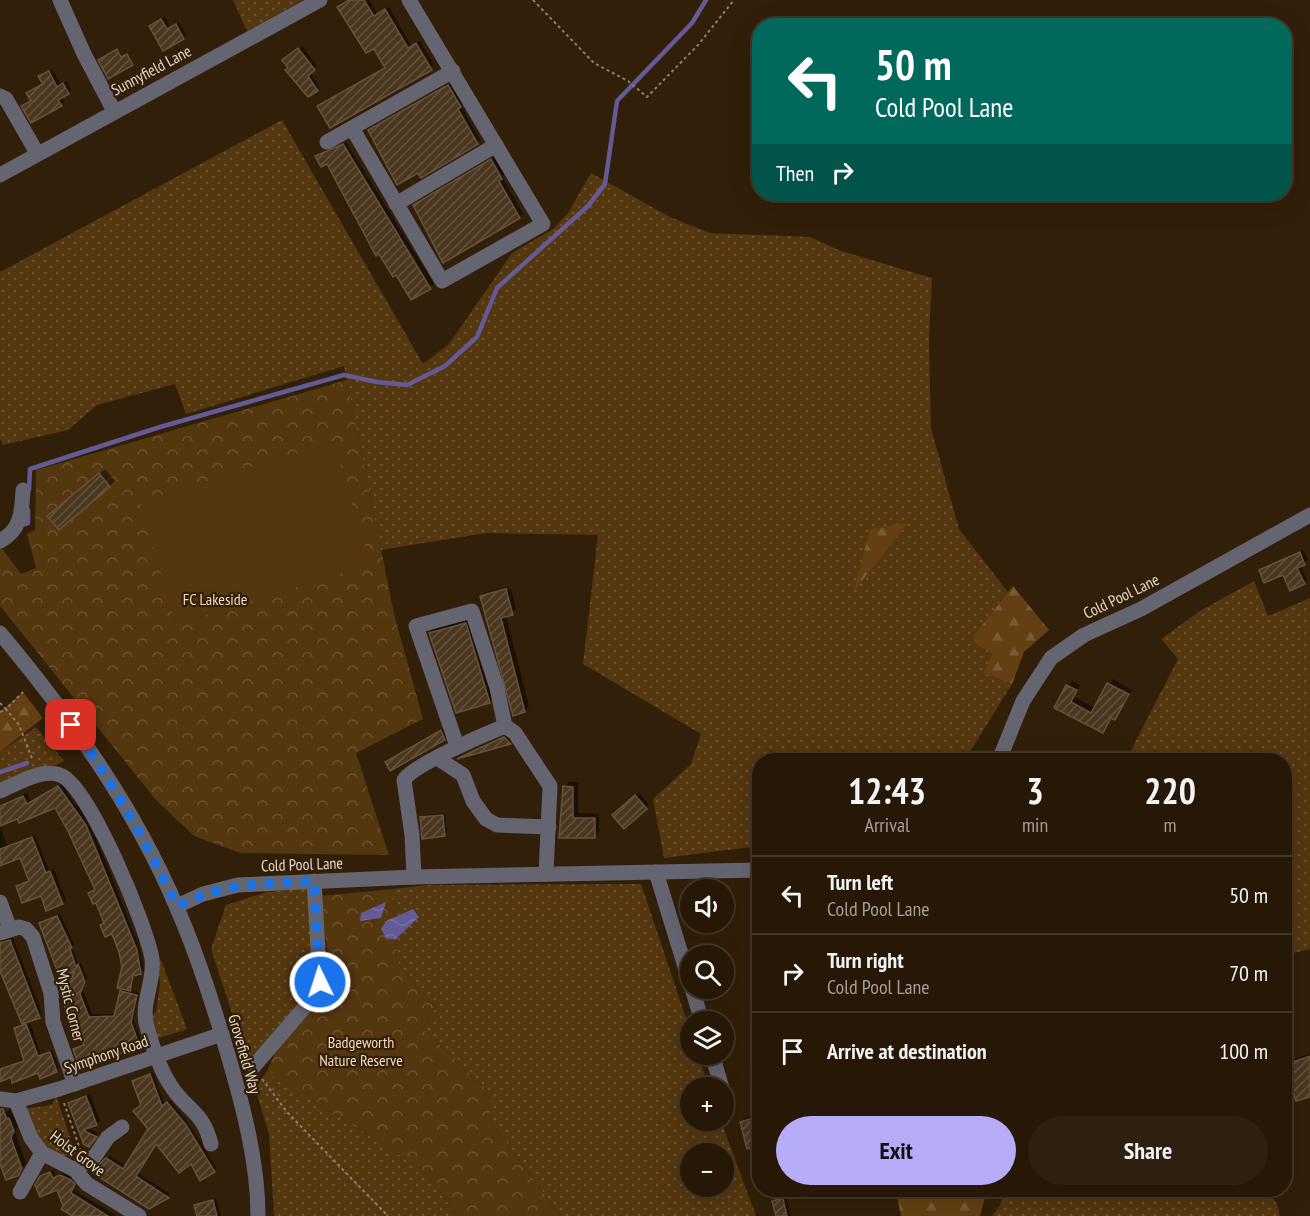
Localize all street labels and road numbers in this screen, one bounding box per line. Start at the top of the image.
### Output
street label: Sunnyfield Lane [107,41,195,99]
street label: Cold Pool Lane [1080,569,1162,623]
street label: Cold Pool Lane [261,853,343,875]
street label: Mystic Corner [52,966,90,1044]
street label: Grovefield Way [224,1012,266,1096]
street label: Symphony Road [61,1030,151,1078]
street label: Holst Grove [46,1126,110,1180]

